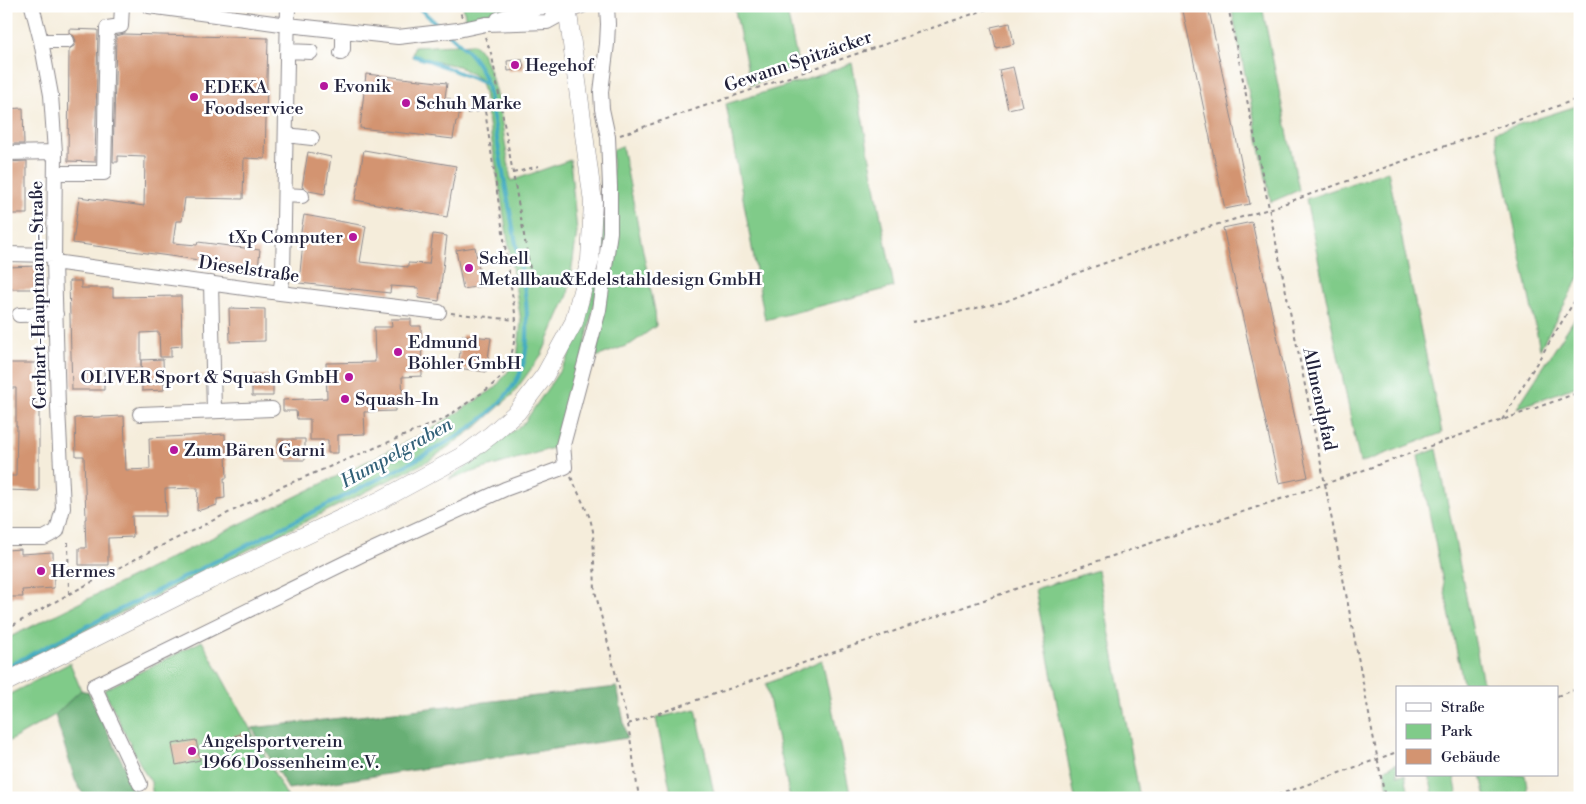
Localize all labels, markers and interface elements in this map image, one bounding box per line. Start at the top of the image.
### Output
street label: Gewann Spitzäcker [721,25,875,98]
place label: Hegehof [525,54,595,77]
marker: Hegehof [509,59,521,71]
place label: Evonik [334,75,392,98]
place label: EDEKA Foodservice [204,76,304,120]
marker: Evonik [318,80,330,92]
marker: EDEKA Foodservice [188,91,200,103]
place label: Schuh Marke [416,92,522,115]
marker: Schuh Marke [400,97,412,109]
street label: Gerhart-Hauptmann-Straße [25,181,52,409]
place label: tXp Computer [228,226,343,249]
marker: tXp Computer [347,231,359,243]
place label: Schell Metallbau&Edelstahldesign GmbH [479,247,763,291]
street label: Dieselstraße [197,251,301,288]
marker: Schell Metallbau&Edelstahldesign GmbH [463,262,475,274]
place label: Edmund Böhler GmbH [407,331,522,375]
street label: Allmendpfad [1297,344,1342,454]
marker: Edmund Böhler GmbH [392,346,404,358]
place label: OLIVER Sport & Squash GmbH [81,366,340,389]
marker: OLIVER Sport & Squash GmbH [343,371,355,383]
place label: Squash-In [355,388,439,411]
marker: Squash-In [339,393,351,405]
water label: Humpelgraben [335,412,457,494]
place label: Zum Bären Garni [184,439,326,462]
marker: Zum Bären Garni [168,444,180,456]
place label: Hermes [51,560,116,583]
marker: Hermes [35,565,47,577]
legend [1396,686,1558,776]
text: Straße [1441,698,1485,717]
text: Park [1441,722,1473,741]
place label: Angelsportverein 1966 Dossenheim e.V. [201,730,379,774]
marker: Angelsportverein 1966 Dossenheim e.V. [186,745,198,757]
text: Gebäude [1441,748,1500,767]

